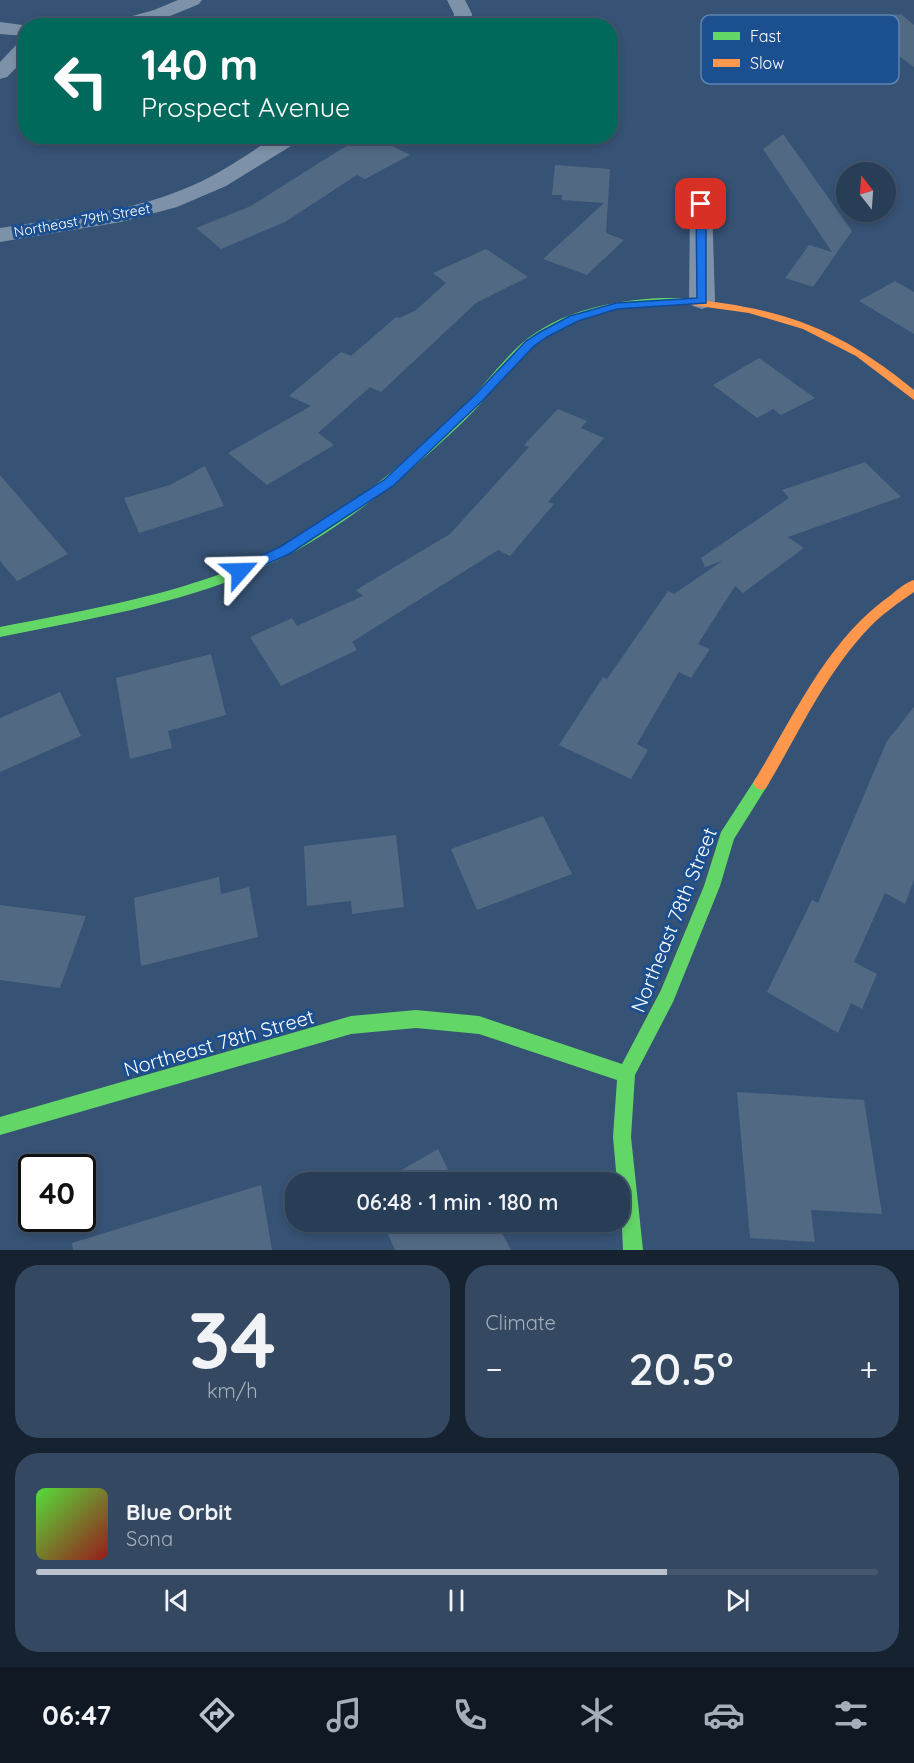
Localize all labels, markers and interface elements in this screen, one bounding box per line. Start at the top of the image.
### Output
legend [701,15,899,84]
text: Fast [750,26,781,46]
text: 140 m [141,38,258,91]
icon: left [42,42,120,120]
text: Slow [750,53,784,73]
text: Prospect Avenue [141,90,350,124]
north arrow [836,162,896,222]
map controls [836,162,896,222]
pin [675,178,726,229]
icon: arrive [684,187,717,220]
street label: Northeast 79th Street [12,199,152,241]
position arrow [208,539,272,603]
street label: Northeast 78th Street [625,824,722,1016]
street label: Northeast 78th Street [121,1003,317,1082]
speed limit sign: 40 [18,1154,96,1232]
text: 06:48 · 1 min · 180 m [356,1188,559,1216]
text: 34 [188,1290,276,1388]
text: Climate [486,1310,556,1335]
text: 20.5° [628,1340,734,1396]
text: − [486,1348,503,1389]
text: + [859,1348,878,1389]
text: km/h [207,1378,258,1403]
text: Blue Orbit [126,1498,232,1526]
text: Sona [126,1526,173,1551]
icon: previous [160,1584,193,1617]
icon: pause [440,1584,473,1617]
icon: next [721,1584,754,1617]
icon: directions [196,1694,238,1736]
icon: music [323,1694,365,1736]
icon: phone [449,1694,491,1736]
icon: climate [576,1694,618,1736]
icon: car [703,1694,745,1736]
icon: filters [830,1694,872,1736]
text: 06:47 [42,1698,111,1732]

